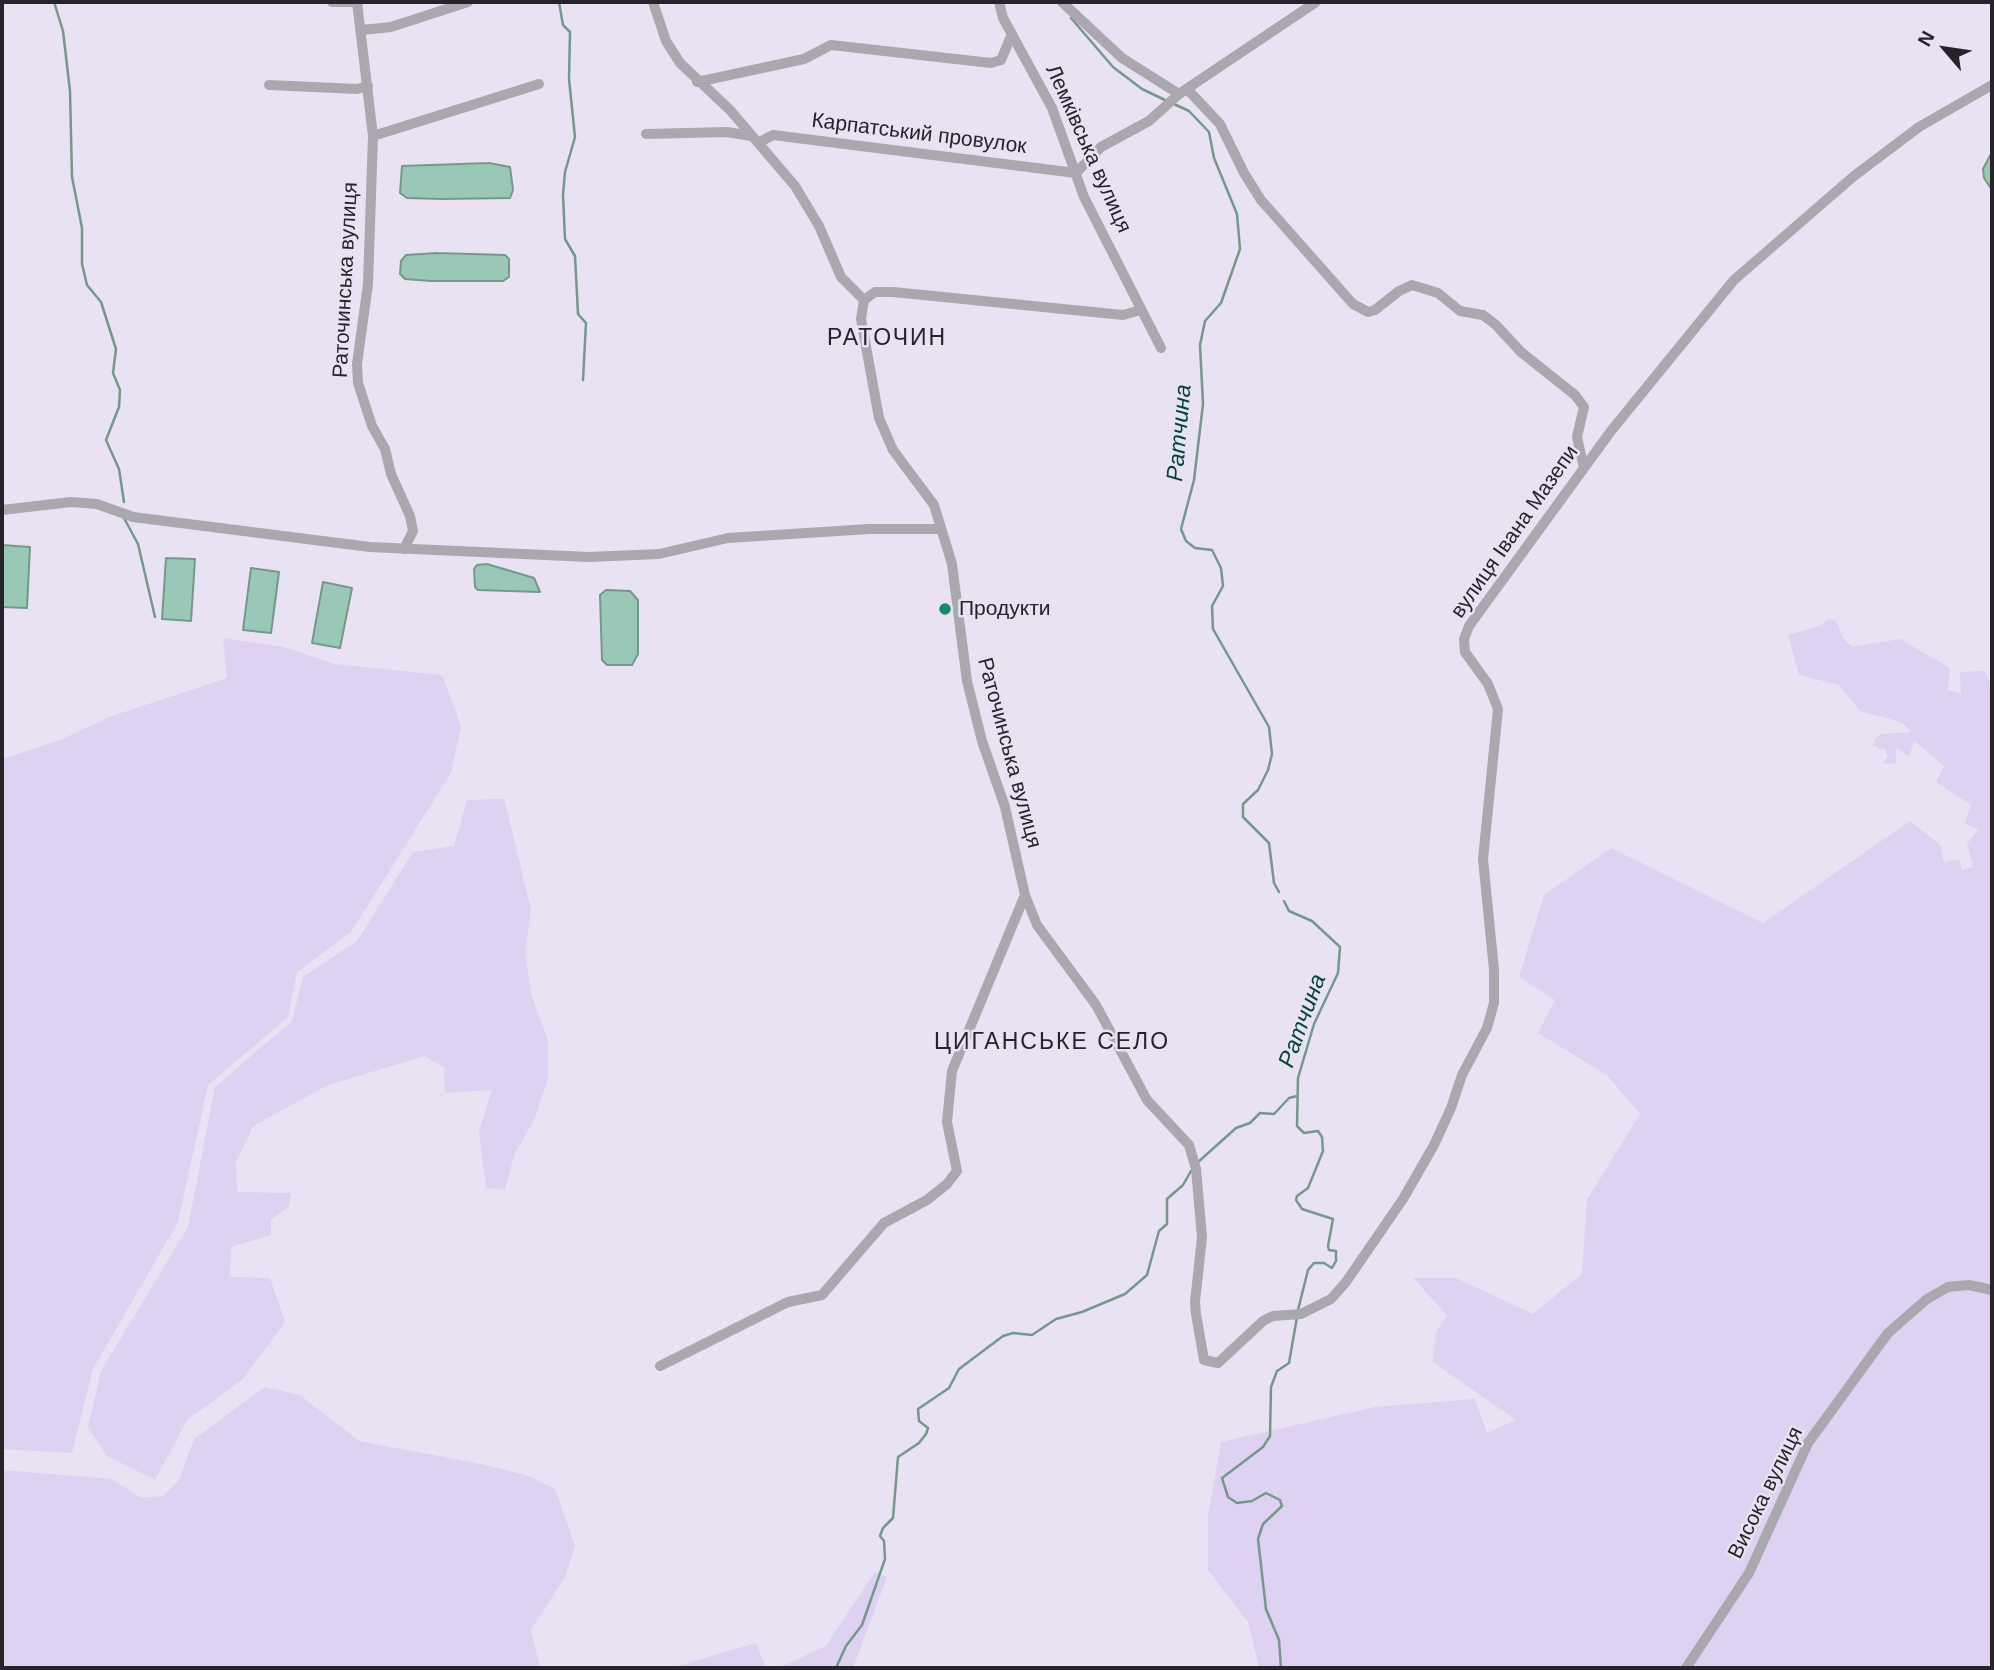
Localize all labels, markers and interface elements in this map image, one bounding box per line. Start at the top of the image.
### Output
north arrow [1910,14,1980,84]
text: N [1914,27,1939,50]
street label: Лемківська вулиця [1040,61,1136,237]
street label: Карпатський провулок [810,108,1028,160]
street label: Раточинська вулиця [328,181,364,379]
district label: РАТОЧИН [828,325,946,353]
water label: Ратчина [1162,383,1198,483]
street label: вулиця Івана Мазепи [1446,441,1584,623]
place label: Продукти [959,596,1051,622]
marker: Продукти [937,601,953,617]
street label: Раточинська вулиця [971,655,1047,851]
water label: Ратчина [1273,971,1333,1071]
district label: ЦИГАНСЬКЕ СЕЛО [936,1029,1168,1057]
street label: Висока вулиця [1723,1423,1809,1563]

